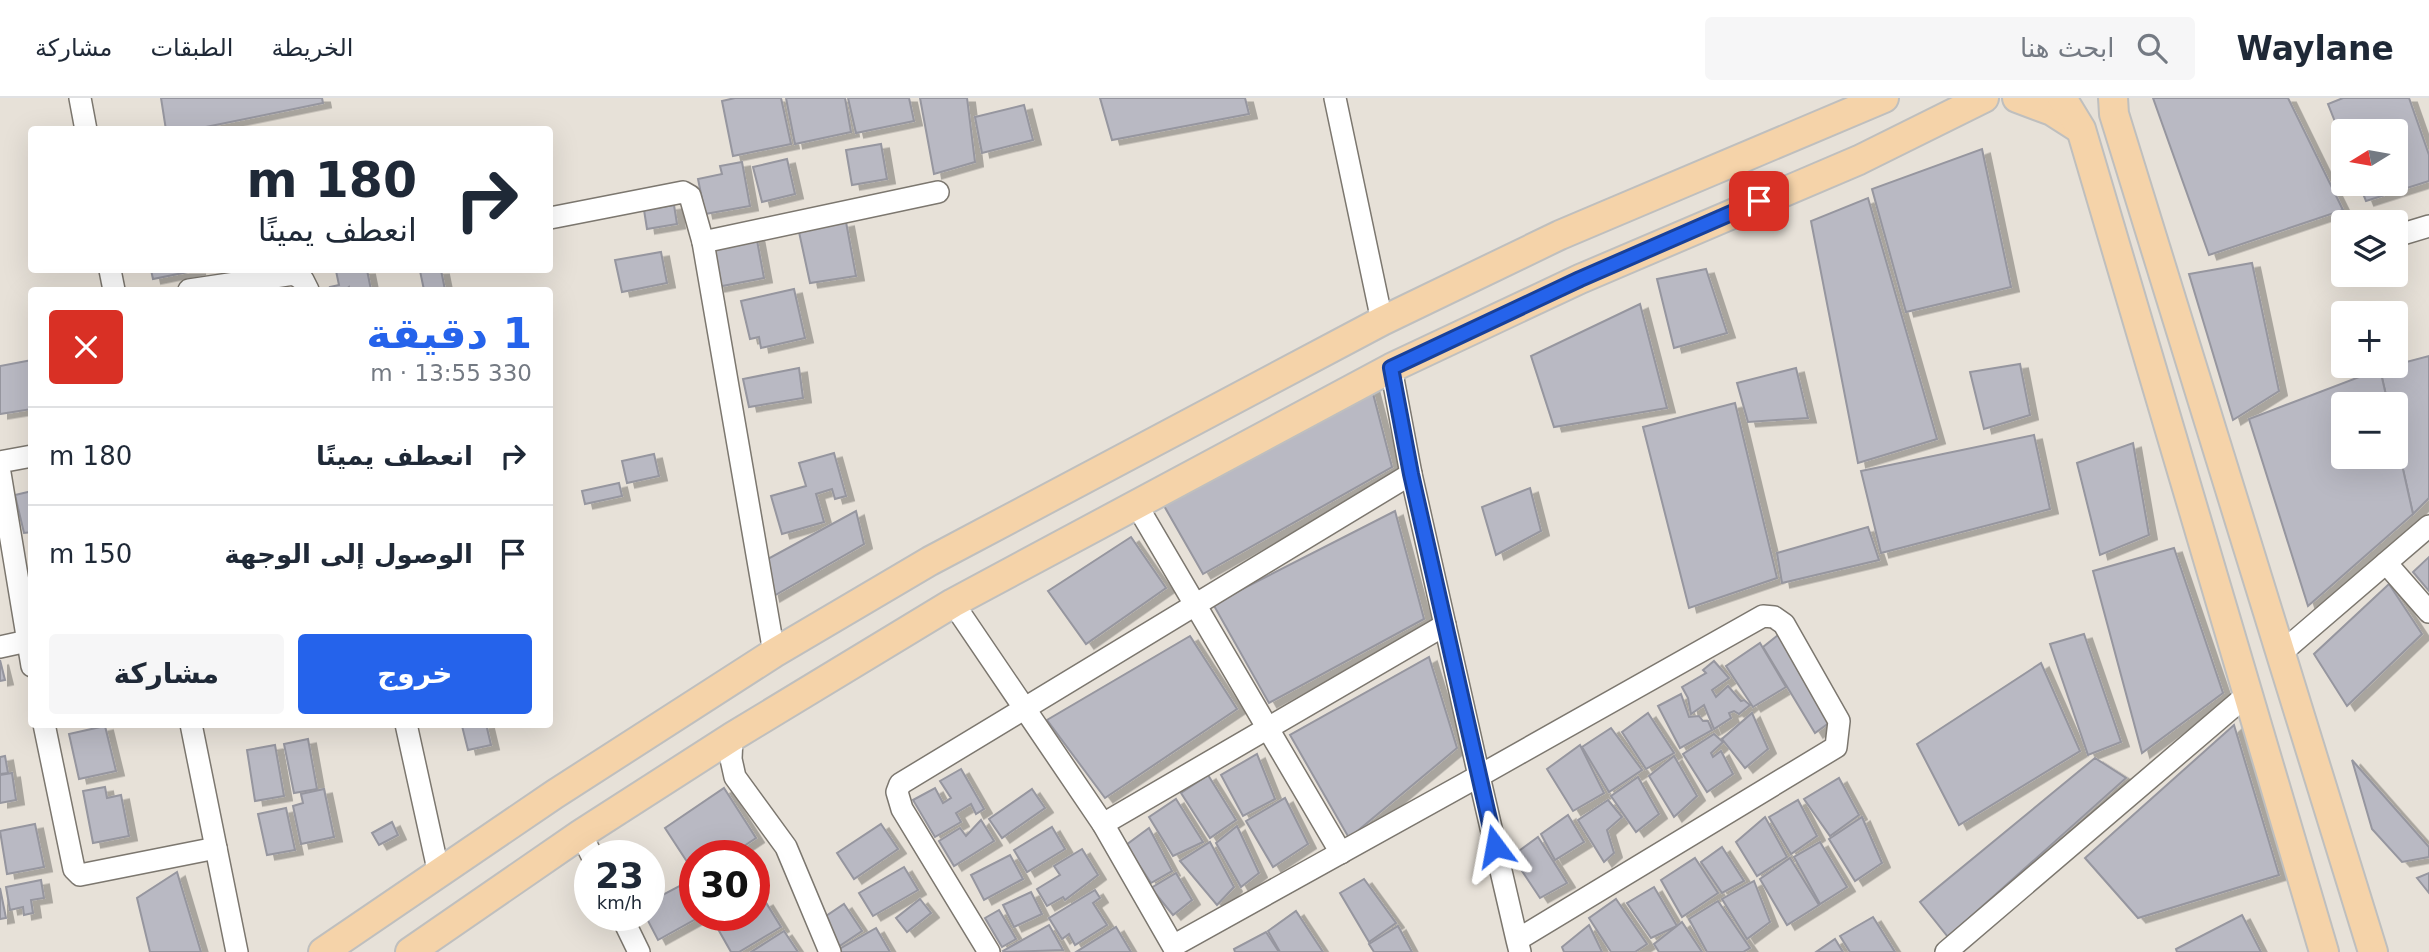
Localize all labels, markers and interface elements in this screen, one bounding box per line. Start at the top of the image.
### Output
search box [1705,17,2195,80]
icon: search [2133,29,2171,67]
text: Waylane [2237,29,2394,68]
text: ابحث هنا [2020,33,2115,63]
text: مشاركة [35,34,112,62]
text: الطبقات [150,34,233,62]
text: الخريطة [271,34,353,62]
north arrow [2331,119,2408,196]
map controls [2331,119,2408,469]
text: 180 m [247,152,417,209]
icon: right [441,154,532,245]
pin [1729,171,1789,231]
icon: arrive [1740,182,1778,220]
button: layers [2331,210,2408,287]
text: انعطف يمينًا [258,211,417,249]
button: + [2331,301,2408,378]
text: 1 دقيقة [366,309,532,358]
button: close [49,310,123,384]
text: 330 m · 13:55 [370,360,532,386]
button: − [2331,392,2408,469]
icon: right [494,437,532,475]
text: 180 m [49,441,132,471]
text: انعطف يمينًا [316,441,473,471]
icon: arrive [494,535,532,573]
text: 150 m [49,539,132,569]
text: الوصول إلى الوجهة [224,539,473,569]
button: مشاركة [49,634,284,714]
button: خروج [298,634,532,714]
position arrow [1458,809,1532,883]
speed limit sign: 30 [679,840,770,931]
text: 23 [595,856,644,896]
text: km/h [597,892,642,913]

